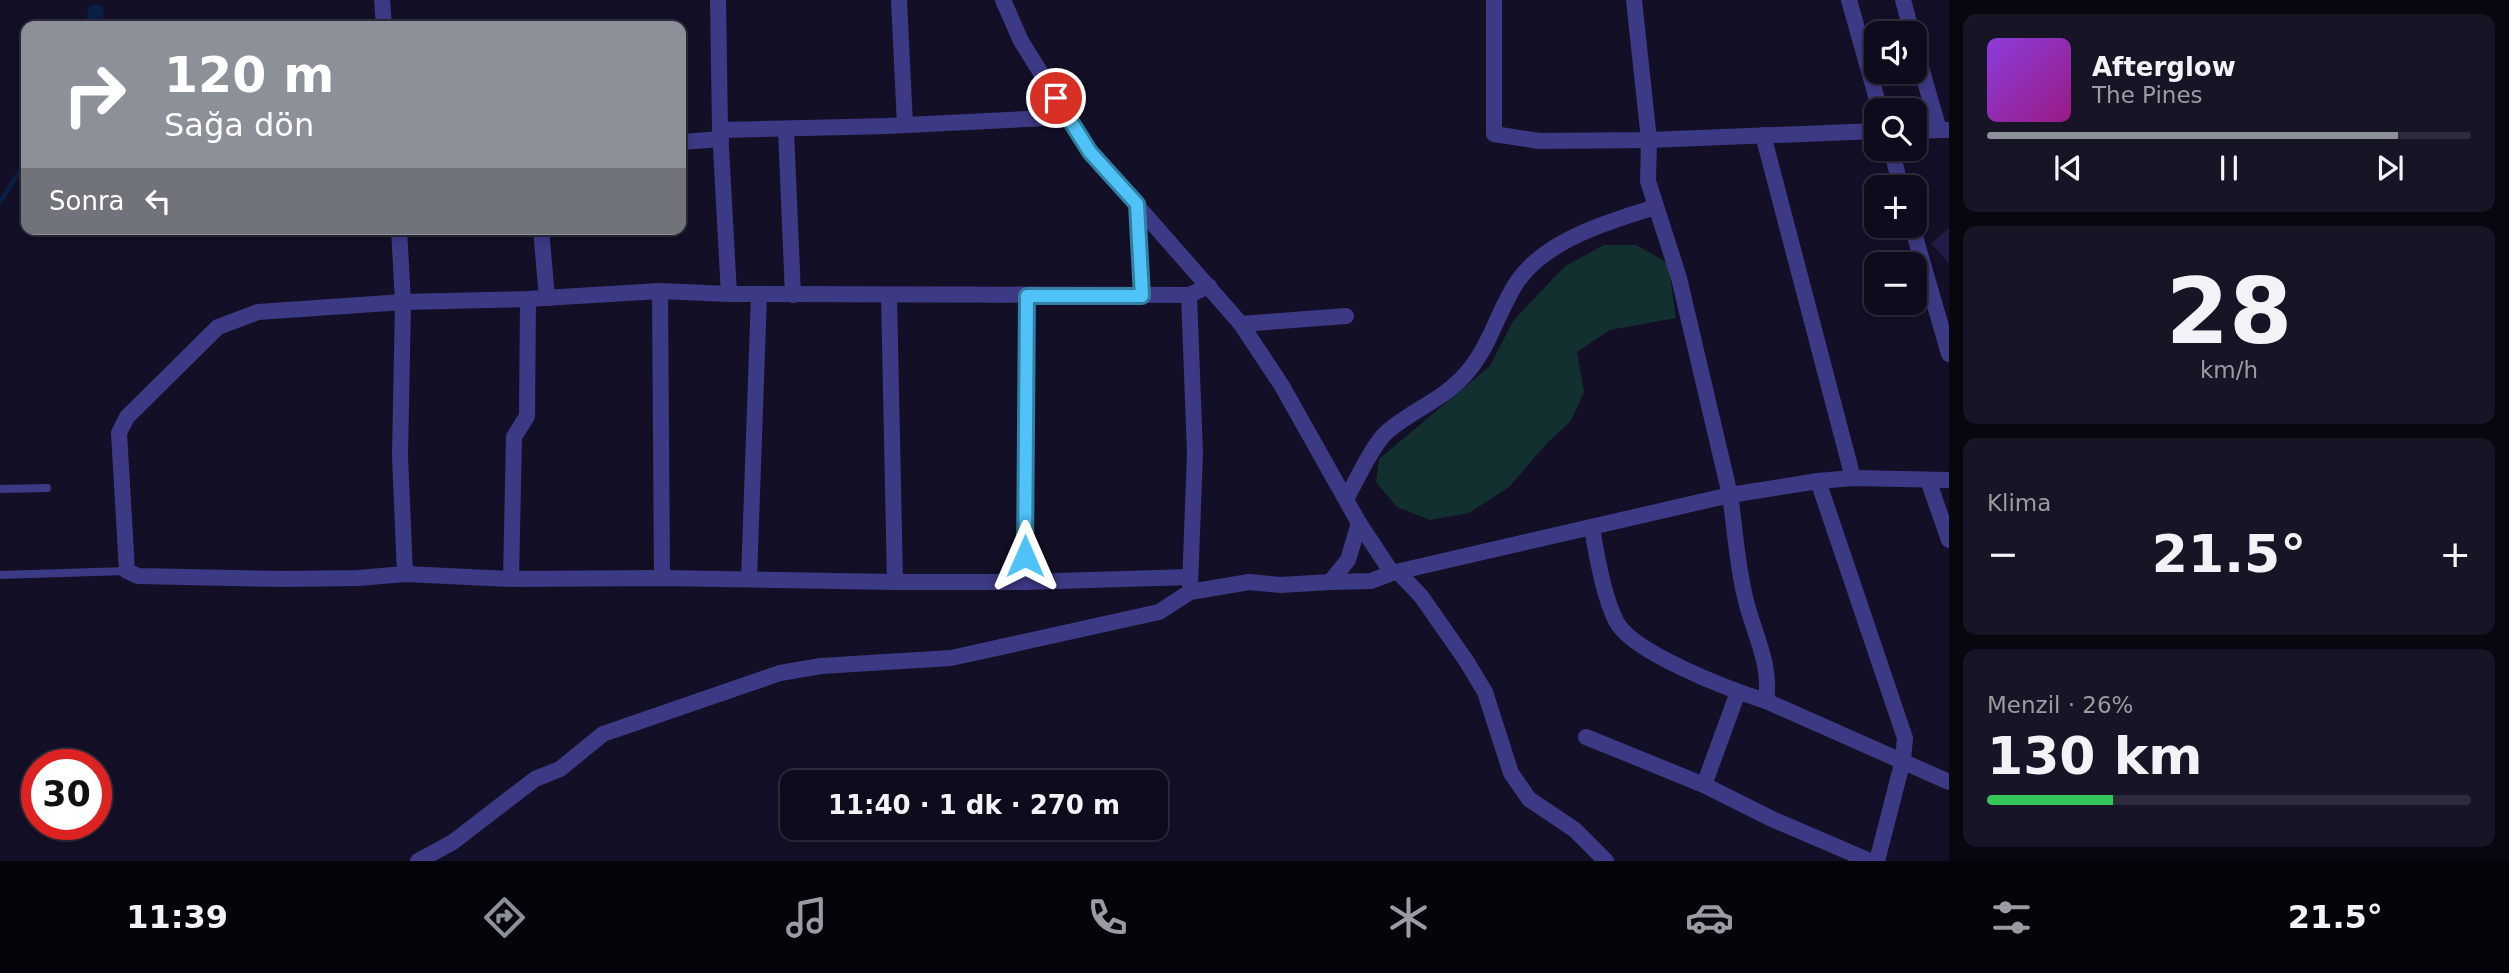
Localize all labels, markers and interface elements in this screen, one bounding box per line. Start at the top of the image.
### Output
map controls [1864,21,1927,315]
button: sound [1864,21,1927,84]
text: 120 m [164,47,334,104]
icon: right [49,49,140,140]
text: Afterglow [2092,52,2236,82]
pin [1026,68,1086,128]
icon: arrive [1037,79,1075,117]
text: The Pines [2092,82,2203,108]
button: search [1864,98,1927,161]
text: Sağa dön [164,106,314,144]
icon: previous [2049,149,2087,187]
icon: pause [2210,149,2248,187]
icon: next [2371,149,2409,187]
button: + [1864,175,1927,238]
icon: left [139,182,177,220]
text: Sonra [49,186,125,216]
button: − [1864,252,1927,315]
text: 28 [2166,259,2292,364]
text: km/h [2200,357,2258,383]
text: Klima [1987,490,2051,516]
position arrow [988,519,1062,593]
text: 21.5° [2152,524,2306,584]
text: − [1987,532,2019,576]
text: + [2439,532,2471,576]
text: Menzil · 26% [1987,692,2133,718]
text: 130 km [1987,726,2202,786]
speed limit sign: 30 [21,749,112,840]
text: 11:40 · 1 dk · 270 m [828,790,1120,820]
icon: directions [480,893,529,942]
icon: music [782,893,831,942]
icon: phone [1083,893,1132,942]
icon: climate [1384,893,1433,942]
icon: car [1685,893,1734,942]
icon: filters [1987,893,2036,942]
text: 11:39 [126,898,228,936]
text: 21.5° [2288,898,2383,936]

